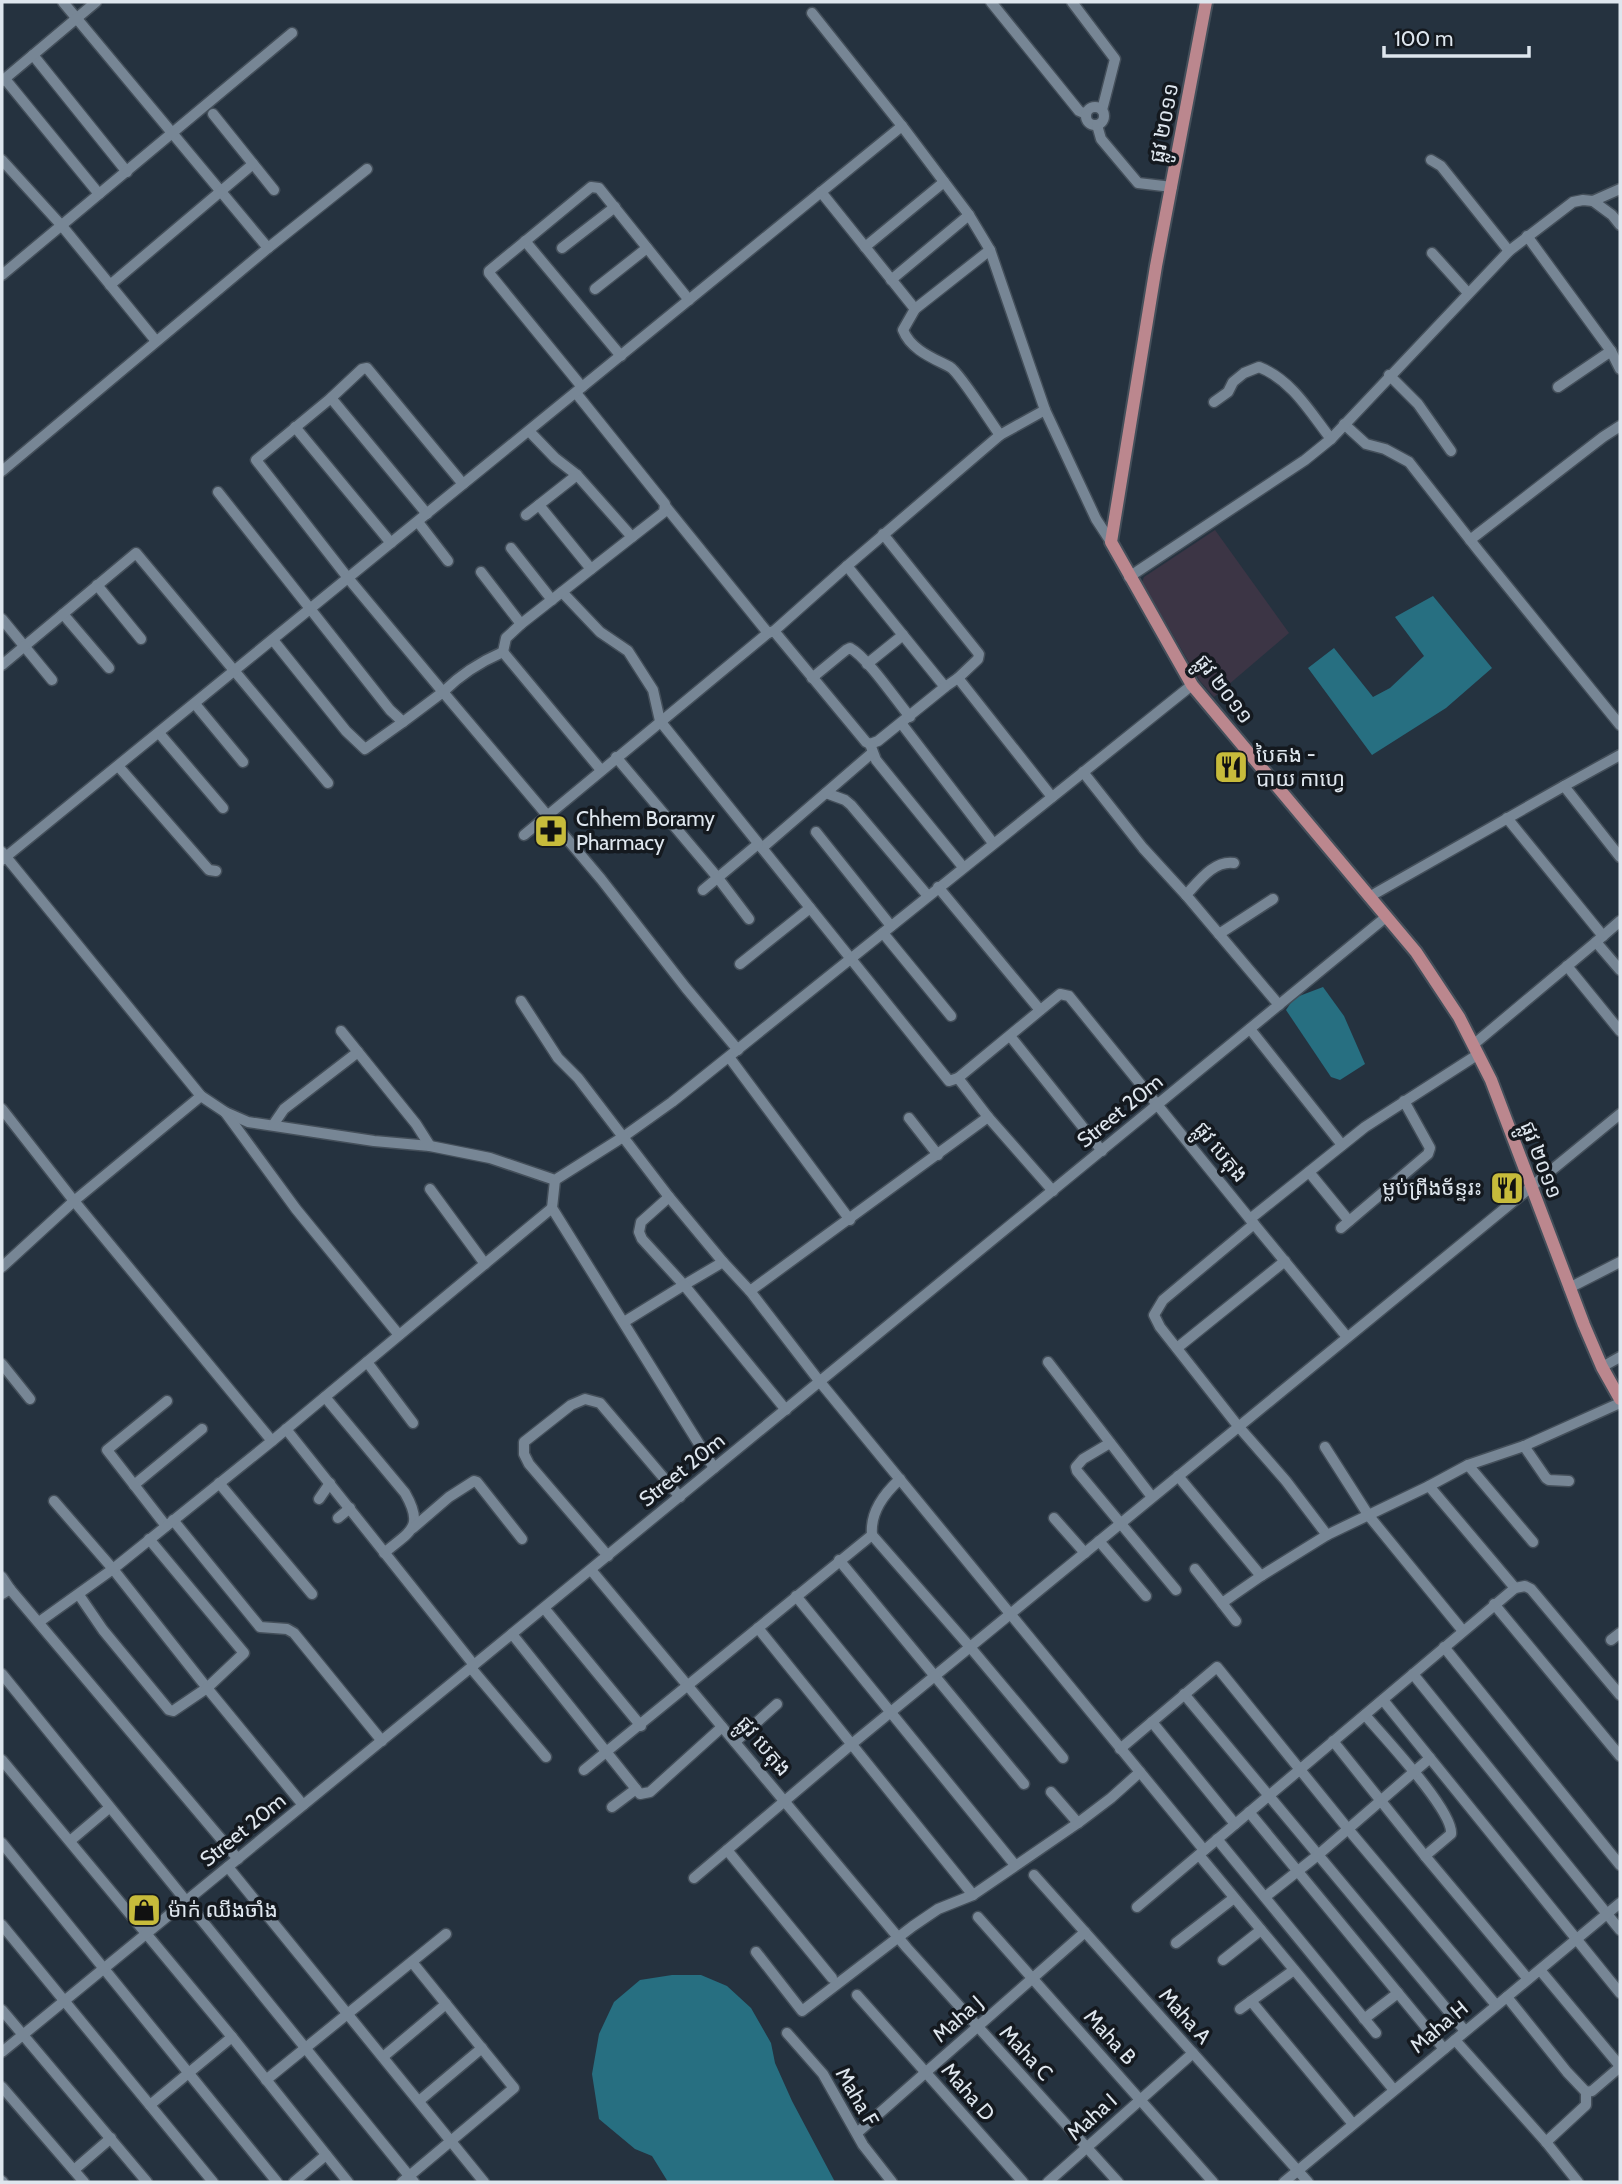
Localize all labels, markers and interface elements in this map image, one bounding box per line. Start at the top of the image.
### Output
scale bar [1384,14,1529,58]
text: 100 m [1394,26,1453,51]
street label: ផ្លូវ ២០១១ [1144,81,1191,166]
street label: ផ្លូវ ២០១១ [1184,649,1259,733]
place label: បៃតង - បាយ កាហ្វេ [1256,742,1345,793]
restaurant icon: បៃតង - បាយ កាហ្វេ [1212,748,1250,786]
place label: Chhem Boramy Pharmacy [576,806,715,855]
pharmacy icon: Chhem Boramy Pharmacy [532,812,570,850]
street label: Street 20m [1072,1069,1167,1153]
street label: ផ្លូវ បេតុង [1184,1116,1253,1192]
street label: ផ្លូវ ២០១១ [1509,1118,1568,1205]
restaurant icon: ម្លប់ព្រីងច័ន្ទរះ [1488,1169,1526,1207]
place label: ម្លប់ព្រីងច័ន្ទរះ [1382,1175,1482,1202]
street label: Street 20m [634,1428,729,1512]
street label: ផ្លូវ បេតុង [726,1710,797,1786]
street label: Street 20m [195,1788,290,1872]
shop icon: ម៉ាក់ ឈីងចាំង [125,1891,163,1929]
place label: ម៉ាក់ ឈីងចាំង [168,1897,278,1922]
street label: Maha A [1154,1983,1217,2049]
street label: Maha J [927,1990,988,2047]
street label: Maha H [1405,1995,1473,2058]
street label: Maha B [1079,2004,1142,2069]
street label: Maha C [995,2020,1058,2085]
street label: Maha D [936,2058,1000,2126]
street label: Maha F [831,2063,884,2131]
street label: Maha I [1062,2088,1122,2146]

